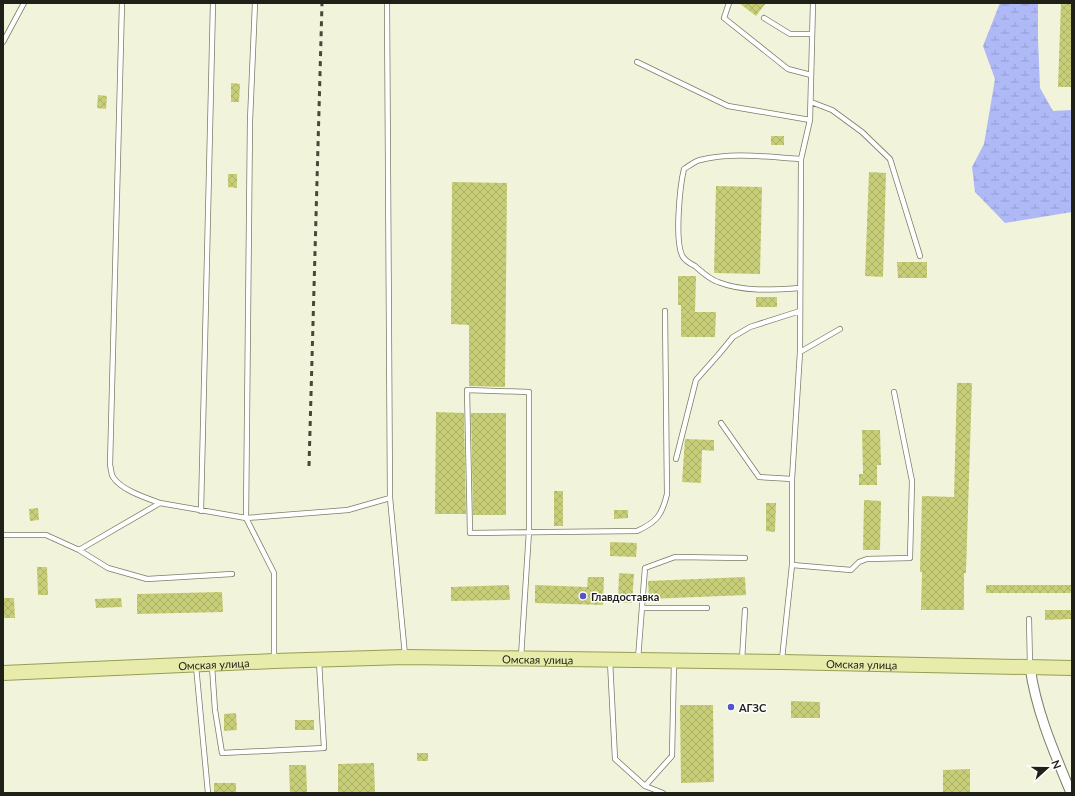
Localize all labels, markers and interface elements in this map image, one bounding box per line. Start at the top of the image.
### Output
place label: Главдоставка [591,590,659,603]
marker: Главдоставка [578,591,588,601]
street label: Омская улица [502,652,573,666]
street label: Омская улица [178,656,250,672]
street label: Омская улица [826,656,897,671]
place label: АГЗС [738,701,767,714]
marker: АГЗС [726,702,736,712]
north arrow [1027,748,1067,788]
text: N [1049,758,1064,771]

